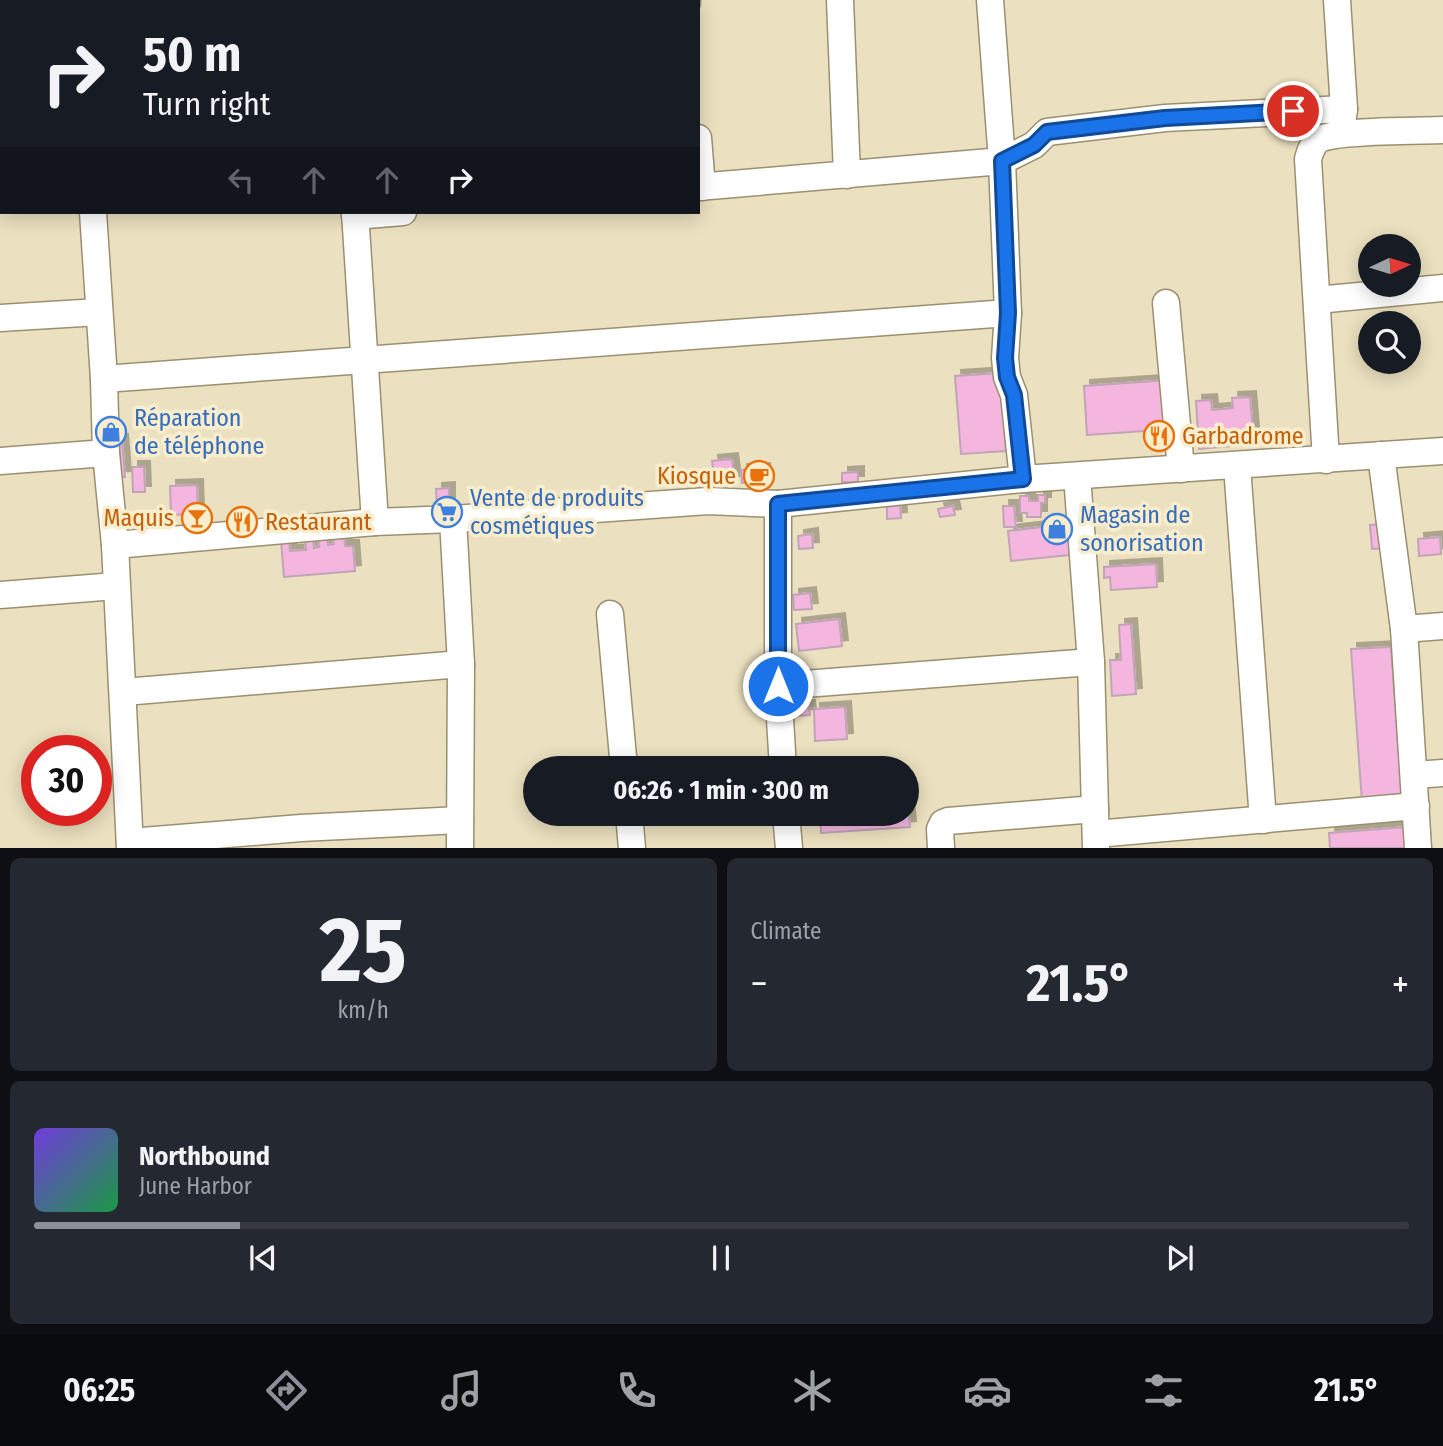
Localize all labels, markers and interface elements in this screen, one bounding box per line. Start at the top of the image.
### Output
text: 50 m [143,25,241,84]
icon: right [28,28,119,119]
pin [1263,81,1323,141]
text: Turn right [143,85,270,123]
icon: arrive [1274,92,1312,130]
icon: left [222,161,260,199]
icon: ahead [295,161,333,199]
icon: ahead [368,161,406,199]
icon: right [441,161,479,199]
north arrow [1358,234,1421,298]
map controls [1358,234,1421,374]
button: search [1358,311,1421,374]
place label: Réparation de téléphone [134,404,264,460]
shop icon: Réparation de téléphone [94,415,128,449]
restaurant icon: Garbadrome [1142,419,1176,453]
place label: Garbadrome [1182,422,1304,450]
cafe icon: Kiosque [742,459,776,493]
place label: Kiosque [657,462,736,490]
place label: Vente de produits cosmétiques [470,484,644,540]
supermarket icon: Vente de produits cosmétiques [430,495,464,529]
bar icon: Maquis [180,501,214,535]
place label: Magasin de sonorisation [1080,501,1204,557]
place label: Maquis [103,504,174,532]
restaurant icon: Restaurant [225,505,259,539]
place label: Restaurant [265,508,372,536]
shop icon: Magasin de sonorisation [1040,512,1074,546]
position arrow [741,649,815,723]
speed limit sign: 30 [21,735,112,826]
text: 06:26 · 1 min · 300 m [613,775,829,806]
text: 25 [320,896,407,1005]
text: Climate [751,917,821,945]
text: 21.5° [1026,952,1133,1015]
text: − [751,961,768,1007]
text: + [1392,961,1409,1007]
text: km/h [338,996,389,1024]
text: Northbound [139,1141,270,1172]
text: June Harbor [139,1172,252,1200]
icon: previous [244,1239,282,1277]
icon: pause [702,1239,740,1277]
icon: next [1161,1239,1199,1277]
icon: directions [262,1366,311,1415]
icon: music [437,1366,486,1415]
icon: phone [612,1366,661,1415]
icon: climate [788,1366,837,1415]
icon: car [963,1366,1012,1415]
icon: filters [1139,1366,1188,1415]
text: 06:25 [63,1371,135,1409]
text: 21.5° [1314,1371,1380,1409]

